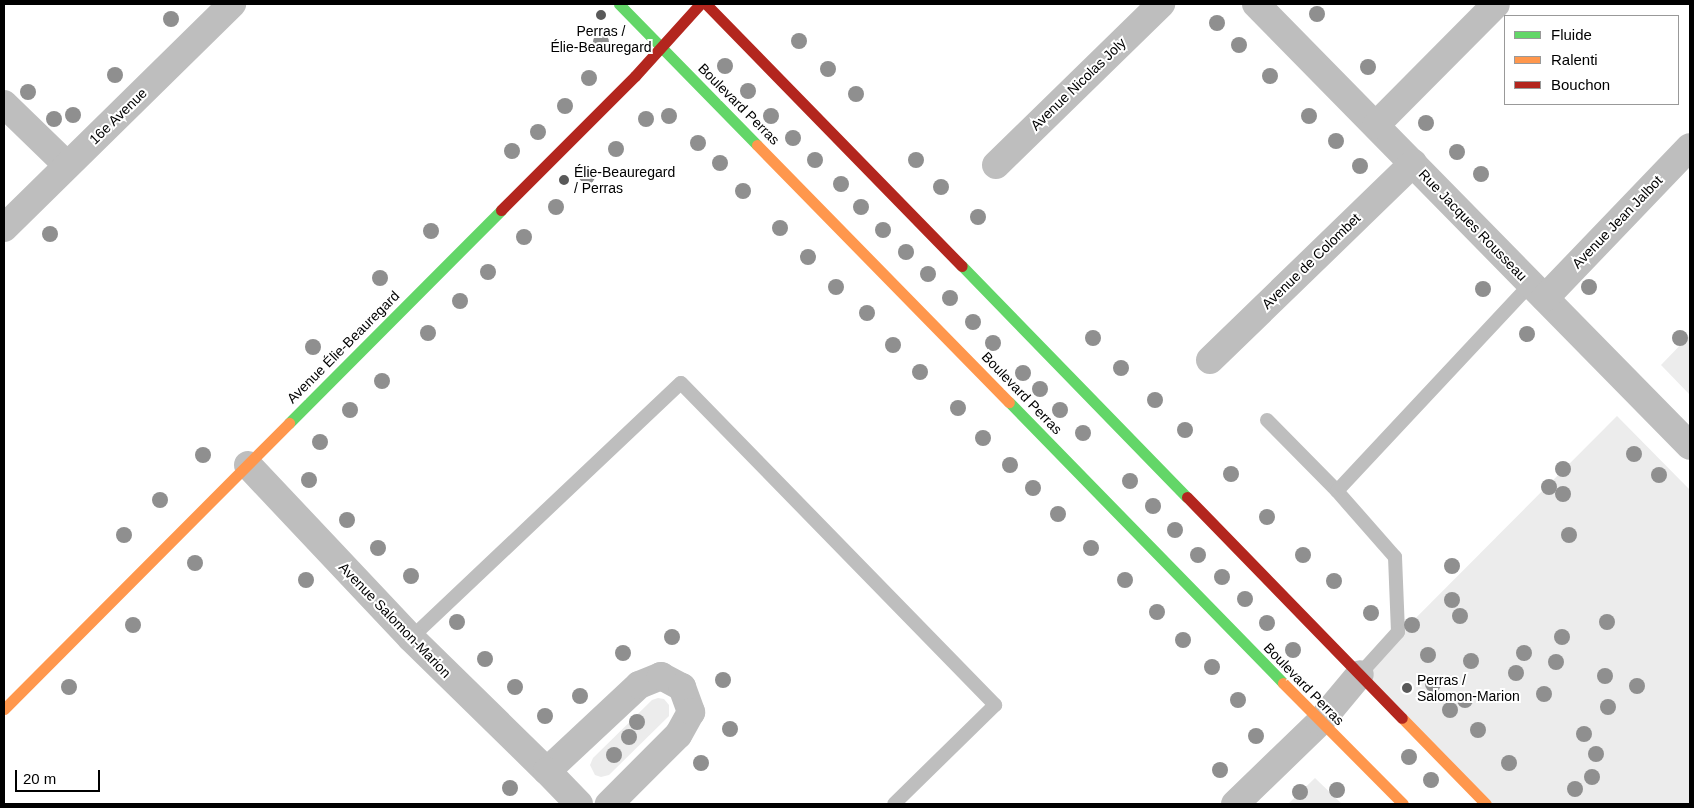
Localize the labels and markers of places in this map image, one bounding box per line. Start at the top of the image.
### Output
marker: Perras / Élie-Beauregard [595,9,607,21]
place label: Perras / Élie-Beauregard [550,23,652,56]
place label: Élie-Beauregard / Perras [574,164,675,196]
marker: Élie-Beauregard / Perras [558,174,570,186]
place label: Perras / Salomon-Marion [1417,672,1520,704]
marker: Perras / Salomon-Marion [1401,682,1413,694]

